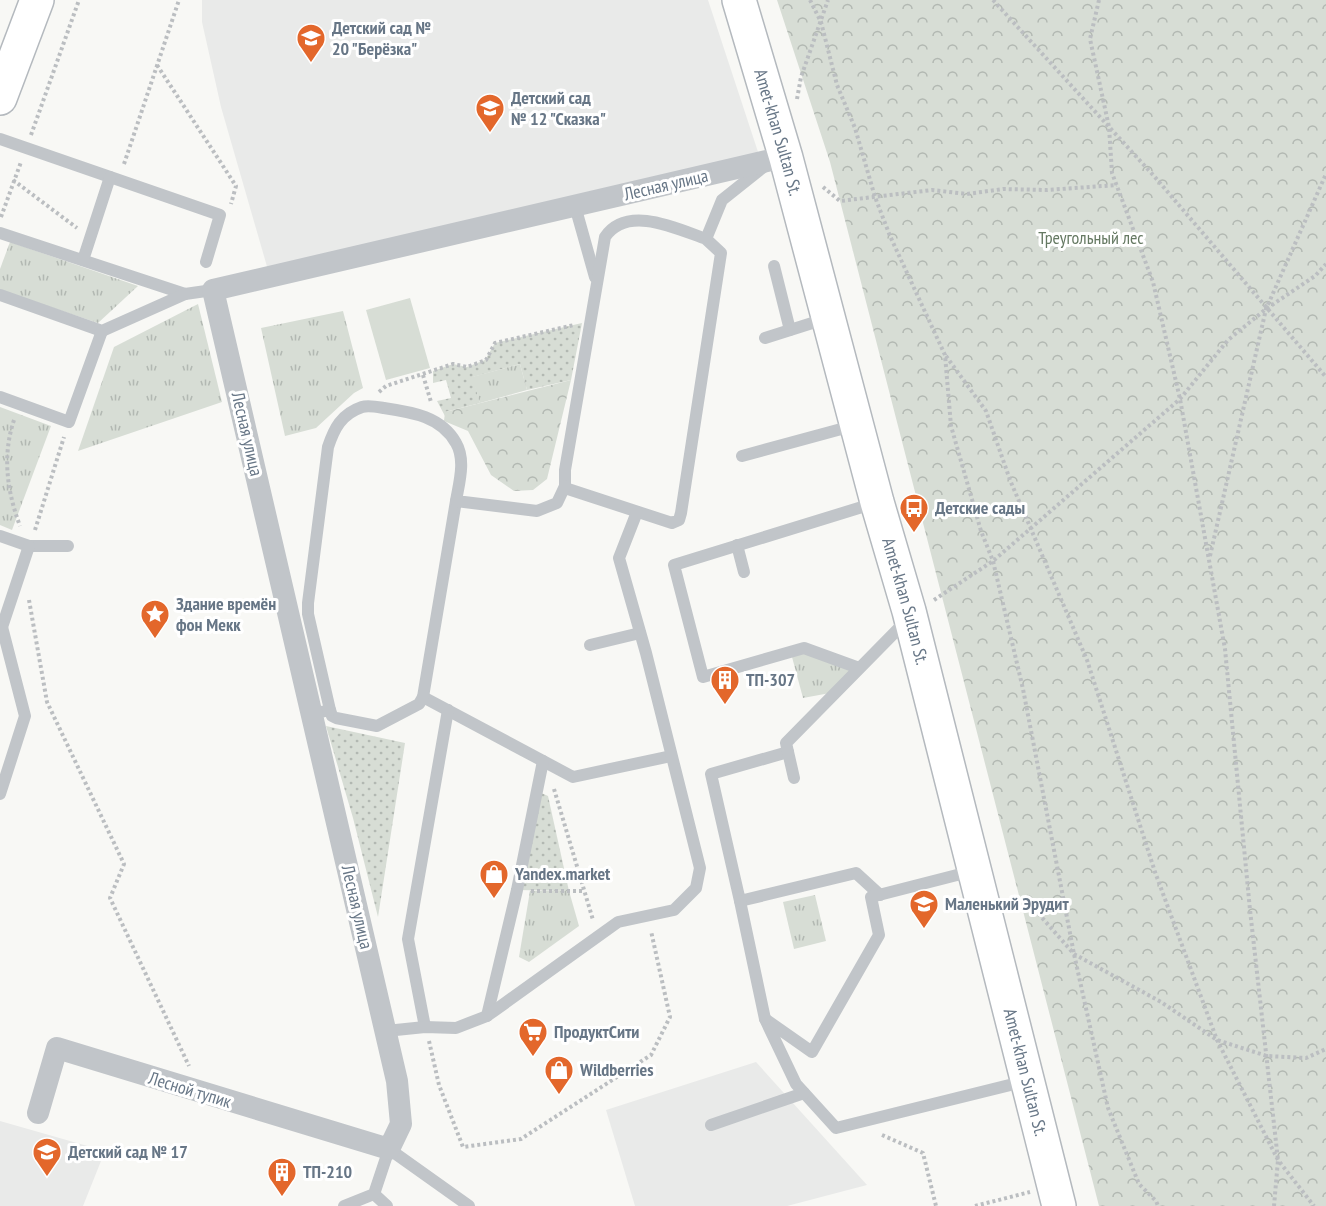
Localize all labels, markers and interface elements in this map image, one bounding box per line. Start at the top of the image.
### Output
place label: Детский сад № 20 "Берёзка" [332,16,431,60]
school or university icon: Детский сад № 20 "Берёзка" [295,22,327,64]
street label: Amet-khan Sultan St. [749,66,807,198]
place label: Детский сад № 12 "Сказка" [511,86,606,130]
school or university icon: Детский сад № 12 "Сказка" [474,92,506,134]
street label: Лесная улица [621,164,710,206]
park label: Треугольный лес [1038,226,1144,249]
street label: Лесная улица [226,389,268,478]
bus stop icon: Детские сады [898,492,930,534]
place label: Детские сады [935,496,1025,519]
street label: Amet-khan Sultan St. [877,535,934,667]
place label: Здание времён фон Мекк [176,592,276,636]
place icon: Здание времён фон Мекк [139,598,171,640]
building icon: ТП-307 [709,664,741,706]
place label: ТП-307 [746,668,795,691]
shop icon: Yandex.market [478,858,510,900]
street label: Лесная улица [336,862,378,951]
place label: Yandex.market [514,862,611,885]
school or university icon: Маленький Эрудит [908,888,940,930]
place label: Маленький Эрудит [945,892,1069,915]
street label: Amet-khan Sultan St. [999,1006,1053,1138]
supermarket icon: ПродуктСити [517,1016,549,1058]
place label: ПродуктСити [554,1020,639,1043]
shop icon: Wildberries [543,1054,575,1096]
place label: Wildberries [579,1058,654,1081]
street label: Лесной тупик [145,1066,234,1113]
school or university icon: Детский сад № 17 [31,1136,63,1178]
place label: Детский сад № 17 [68,1140,188,1163]
building icon: ТП-210 [266,1156,298,1198]
place label: ТП-210 [303,1160,352,1183]

